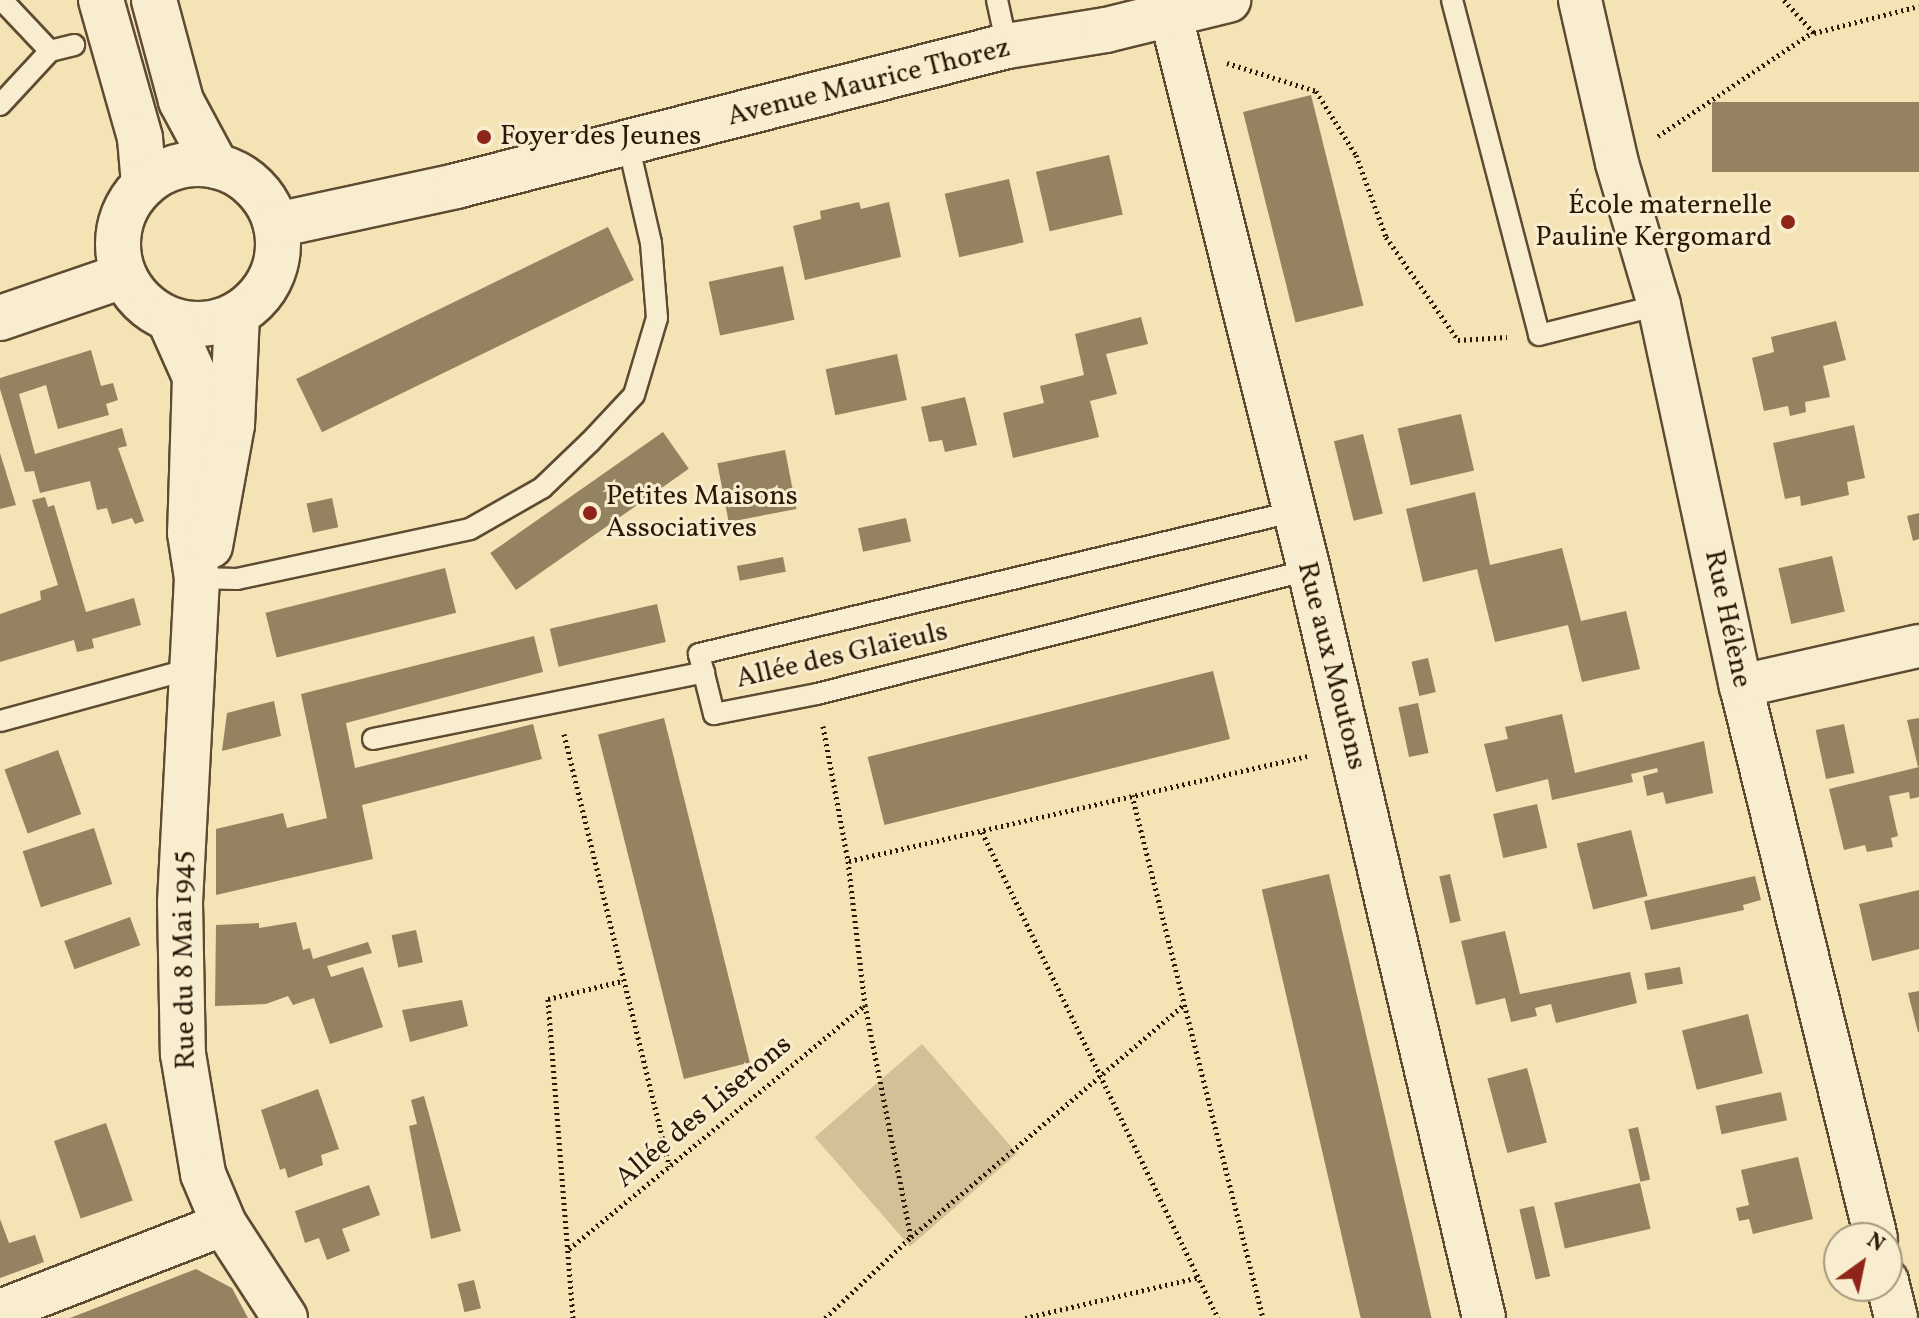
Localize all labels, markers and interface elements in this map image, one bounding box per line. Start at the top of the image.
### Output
street label: Avenue Maurice Thorez [724,32,1014,134]
place label: Foyer des Jeunes [500,120,701,154]
marker: Foyer des Jeunes [475,128,493,146]
place label: École maternelle Pauline Kergomard [1535,189,1772,255]
marker: École maternelle Pauline Kergomard [1779,213,1797,231]
place label: Petites Maisons Associatives [606,480,798,546]
marker: Petites Maisons Associatives [581,504,599,522]
street label: Rue Hélène [1696,547,1758,691]
street label: Rue aux Moutons [1289,559,1373,773]
street label: Allée des Glaïeuls [733,615,951,697]
street label: Rue du 8 Mai 1945 [166,850,204,1070]
street label: Allée des Liserons [609,1028,799,1196]
north arrow [1823,1222,1903,1302]
text: N [1860,1226,1890,1260]

